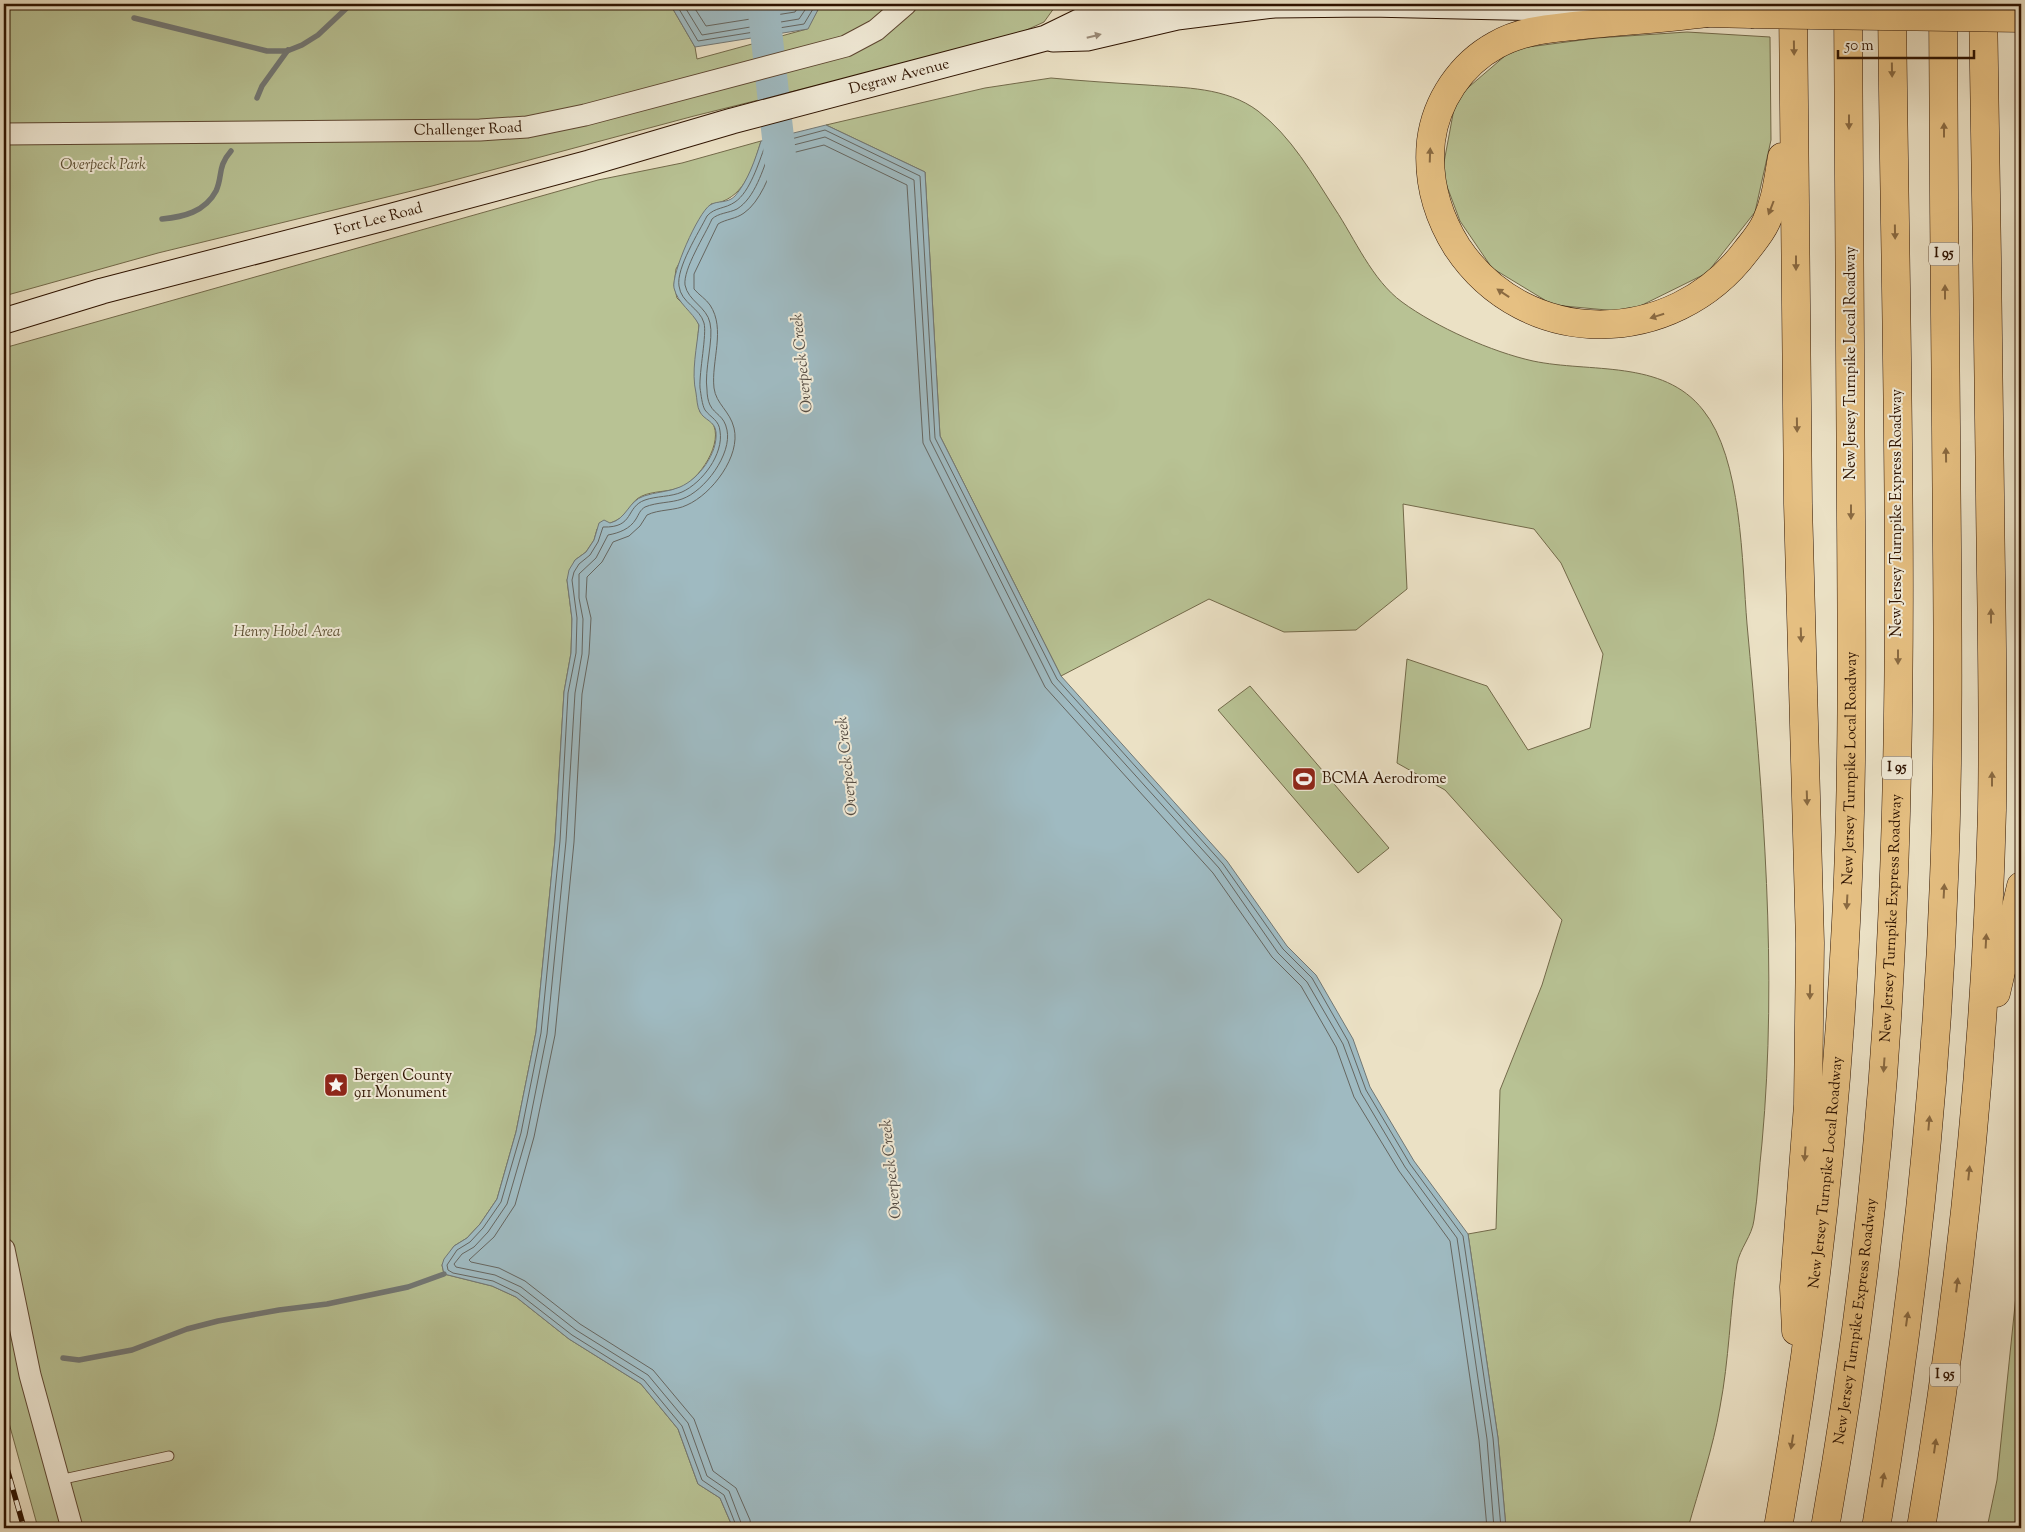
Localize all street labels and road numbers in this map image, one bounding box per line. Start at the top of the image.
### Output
street label: Degraw Avenue [847,53,952,100]
street label: Challenger Road [414,117,523,141]
street label: Fort Lee Road [332,198,425,241]
road number: I 95 [1929,242,1959,266]
street label: New Jersey Turnpike Local Roadway [1841,246,1862,480]
street label: New Jersey Turnpike Express Roadway [1887,388,1908,637]
street label: New Jersey Turnpike Local Roadway [1837,651,1862,885]
road number: I 95 [1882,756,1912,780]
street label: New Jersey Turnpike Express Roadway [1875,793,1907,1043]
street label: New Jersey Turnpike Local Roadway [1804,1055,1848,1290]
street label: New Jersey Turnpike Express Roadway [1829,1197,1882,1446]
road number: I 95 [1930,1364,1960,1386]

